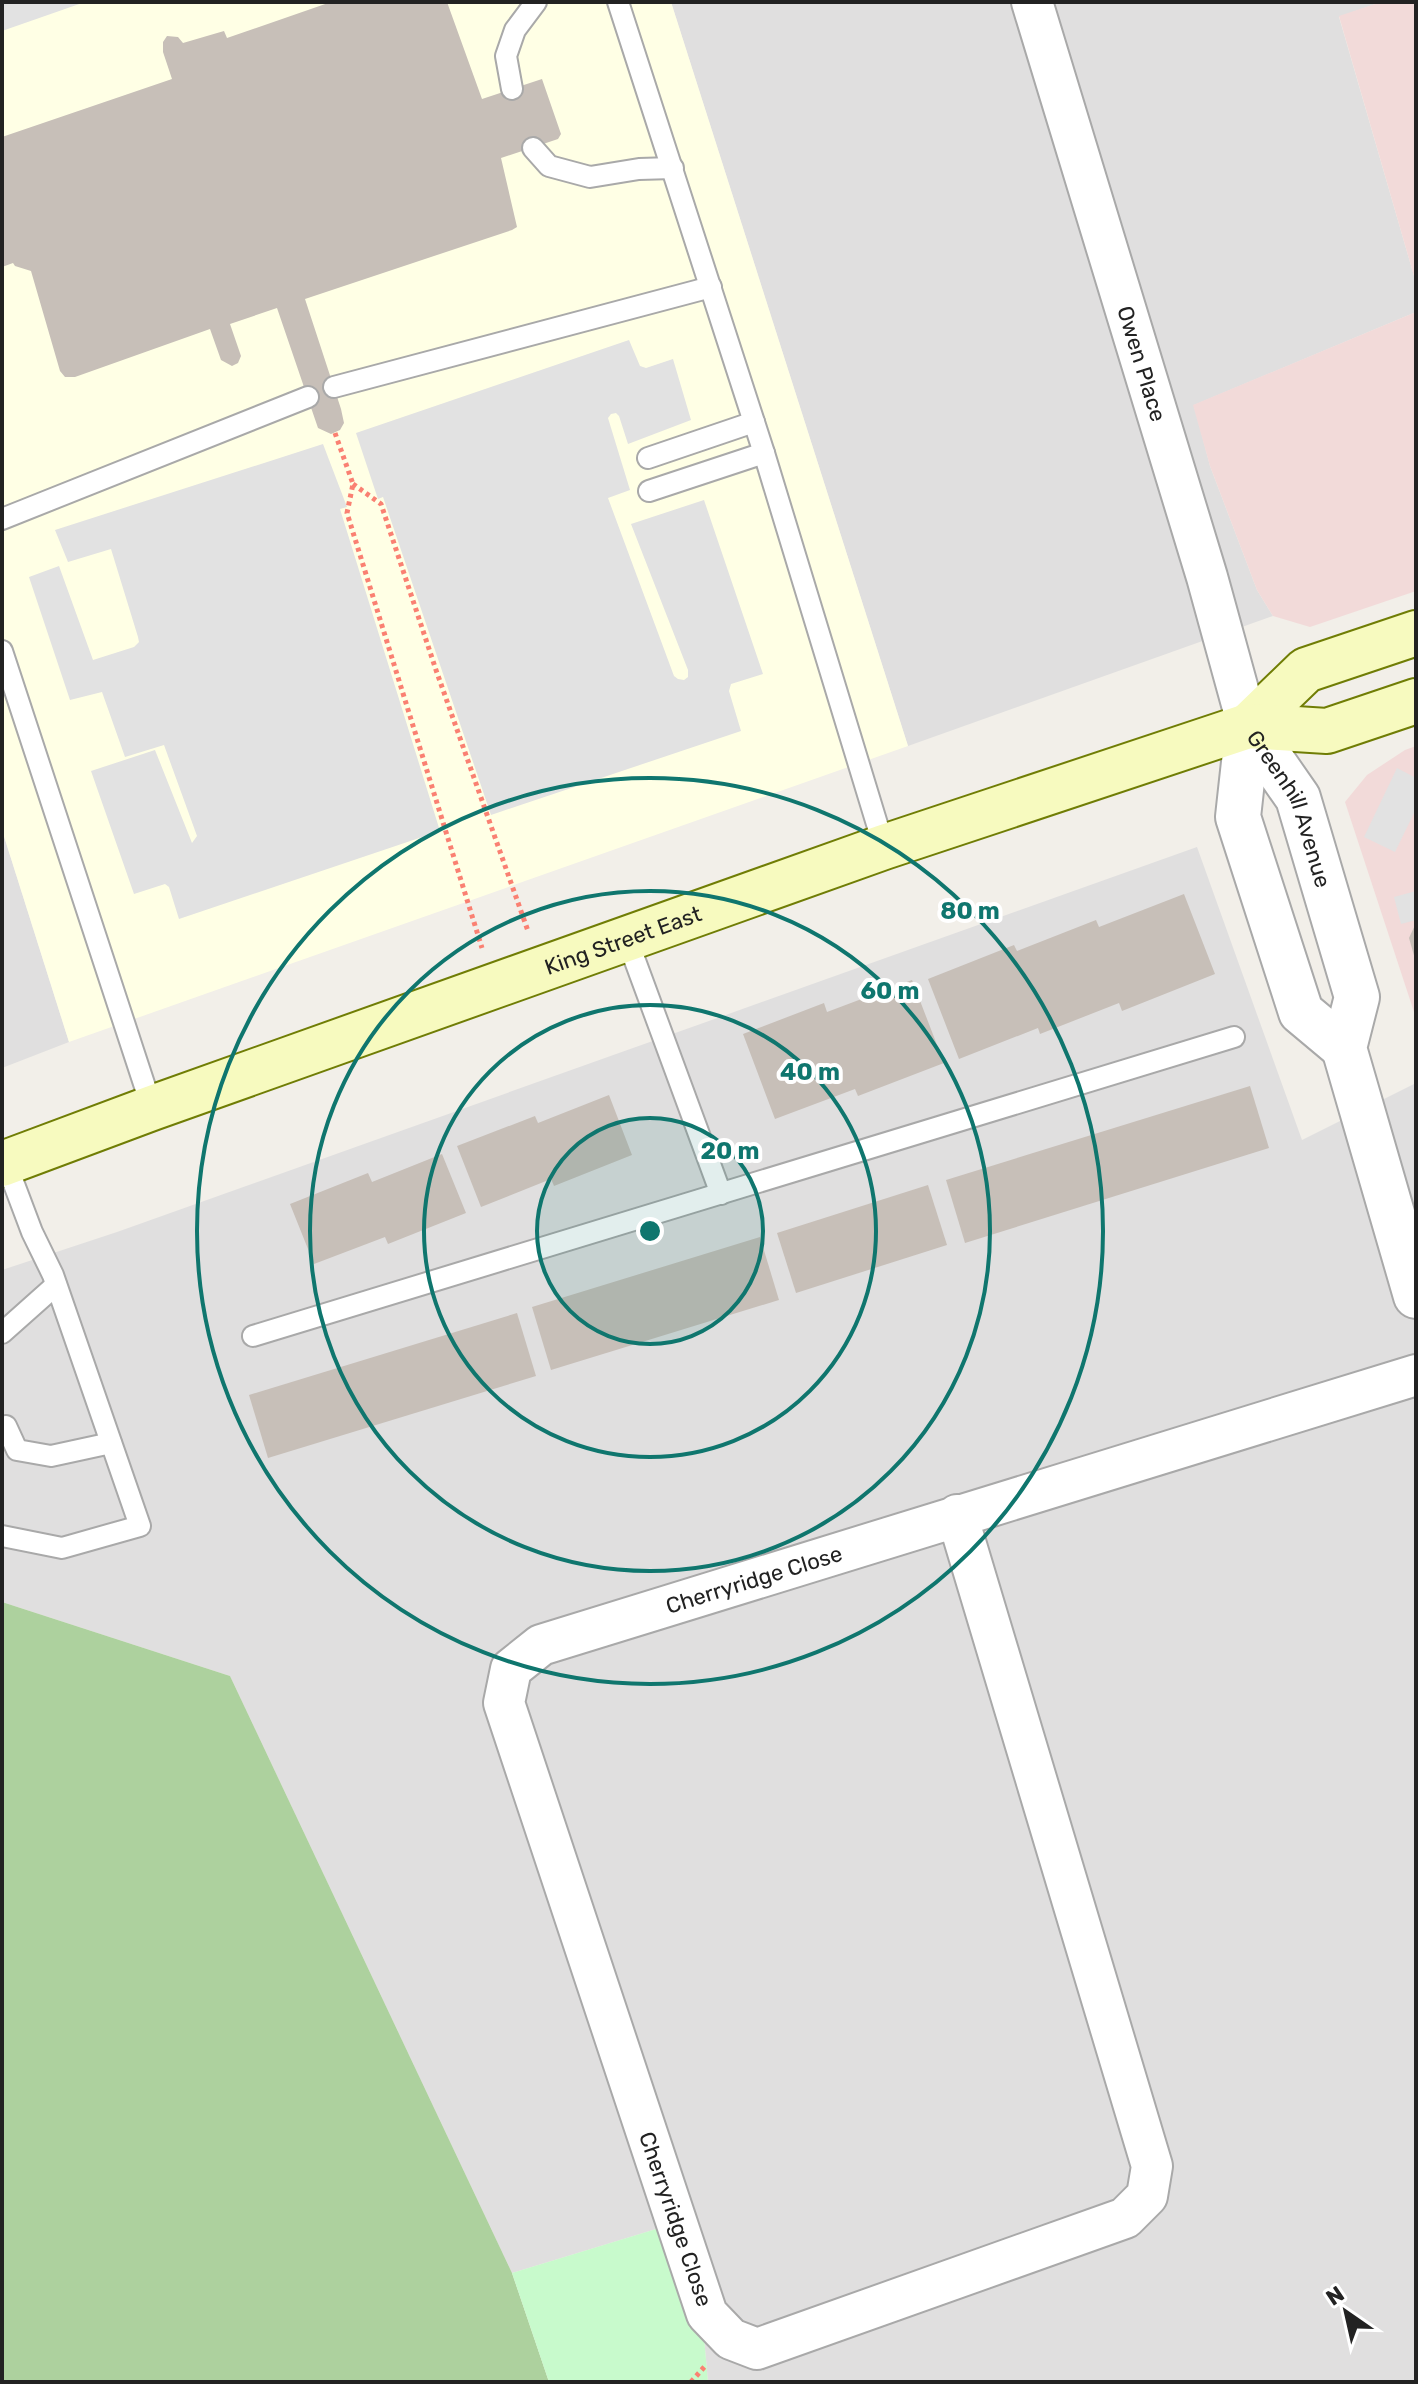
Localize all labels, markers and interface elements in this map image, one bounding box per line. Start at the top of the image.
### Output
street label: Owen Place [1111,303,1172,425]
street label: Greenhill Avenue [1241,725,1337,891]
text: 80 m [940,897,1000,925]
street label: King Street East [541,900,706,981]
text: 60 m [860,977,920,1005]
text: 40 m [780,1058,840,1086]
text: 20 m [700,1137,760,1165]
centre of rings [636,1217,664,1245]
street label: Cherryridge Close [663,1540,846,1620]
street label: Cherryridge Close [633,2128,718,2310]
north arrow [1306,2272,1386,2352]
text: N [1321,2280,1349,2311]

